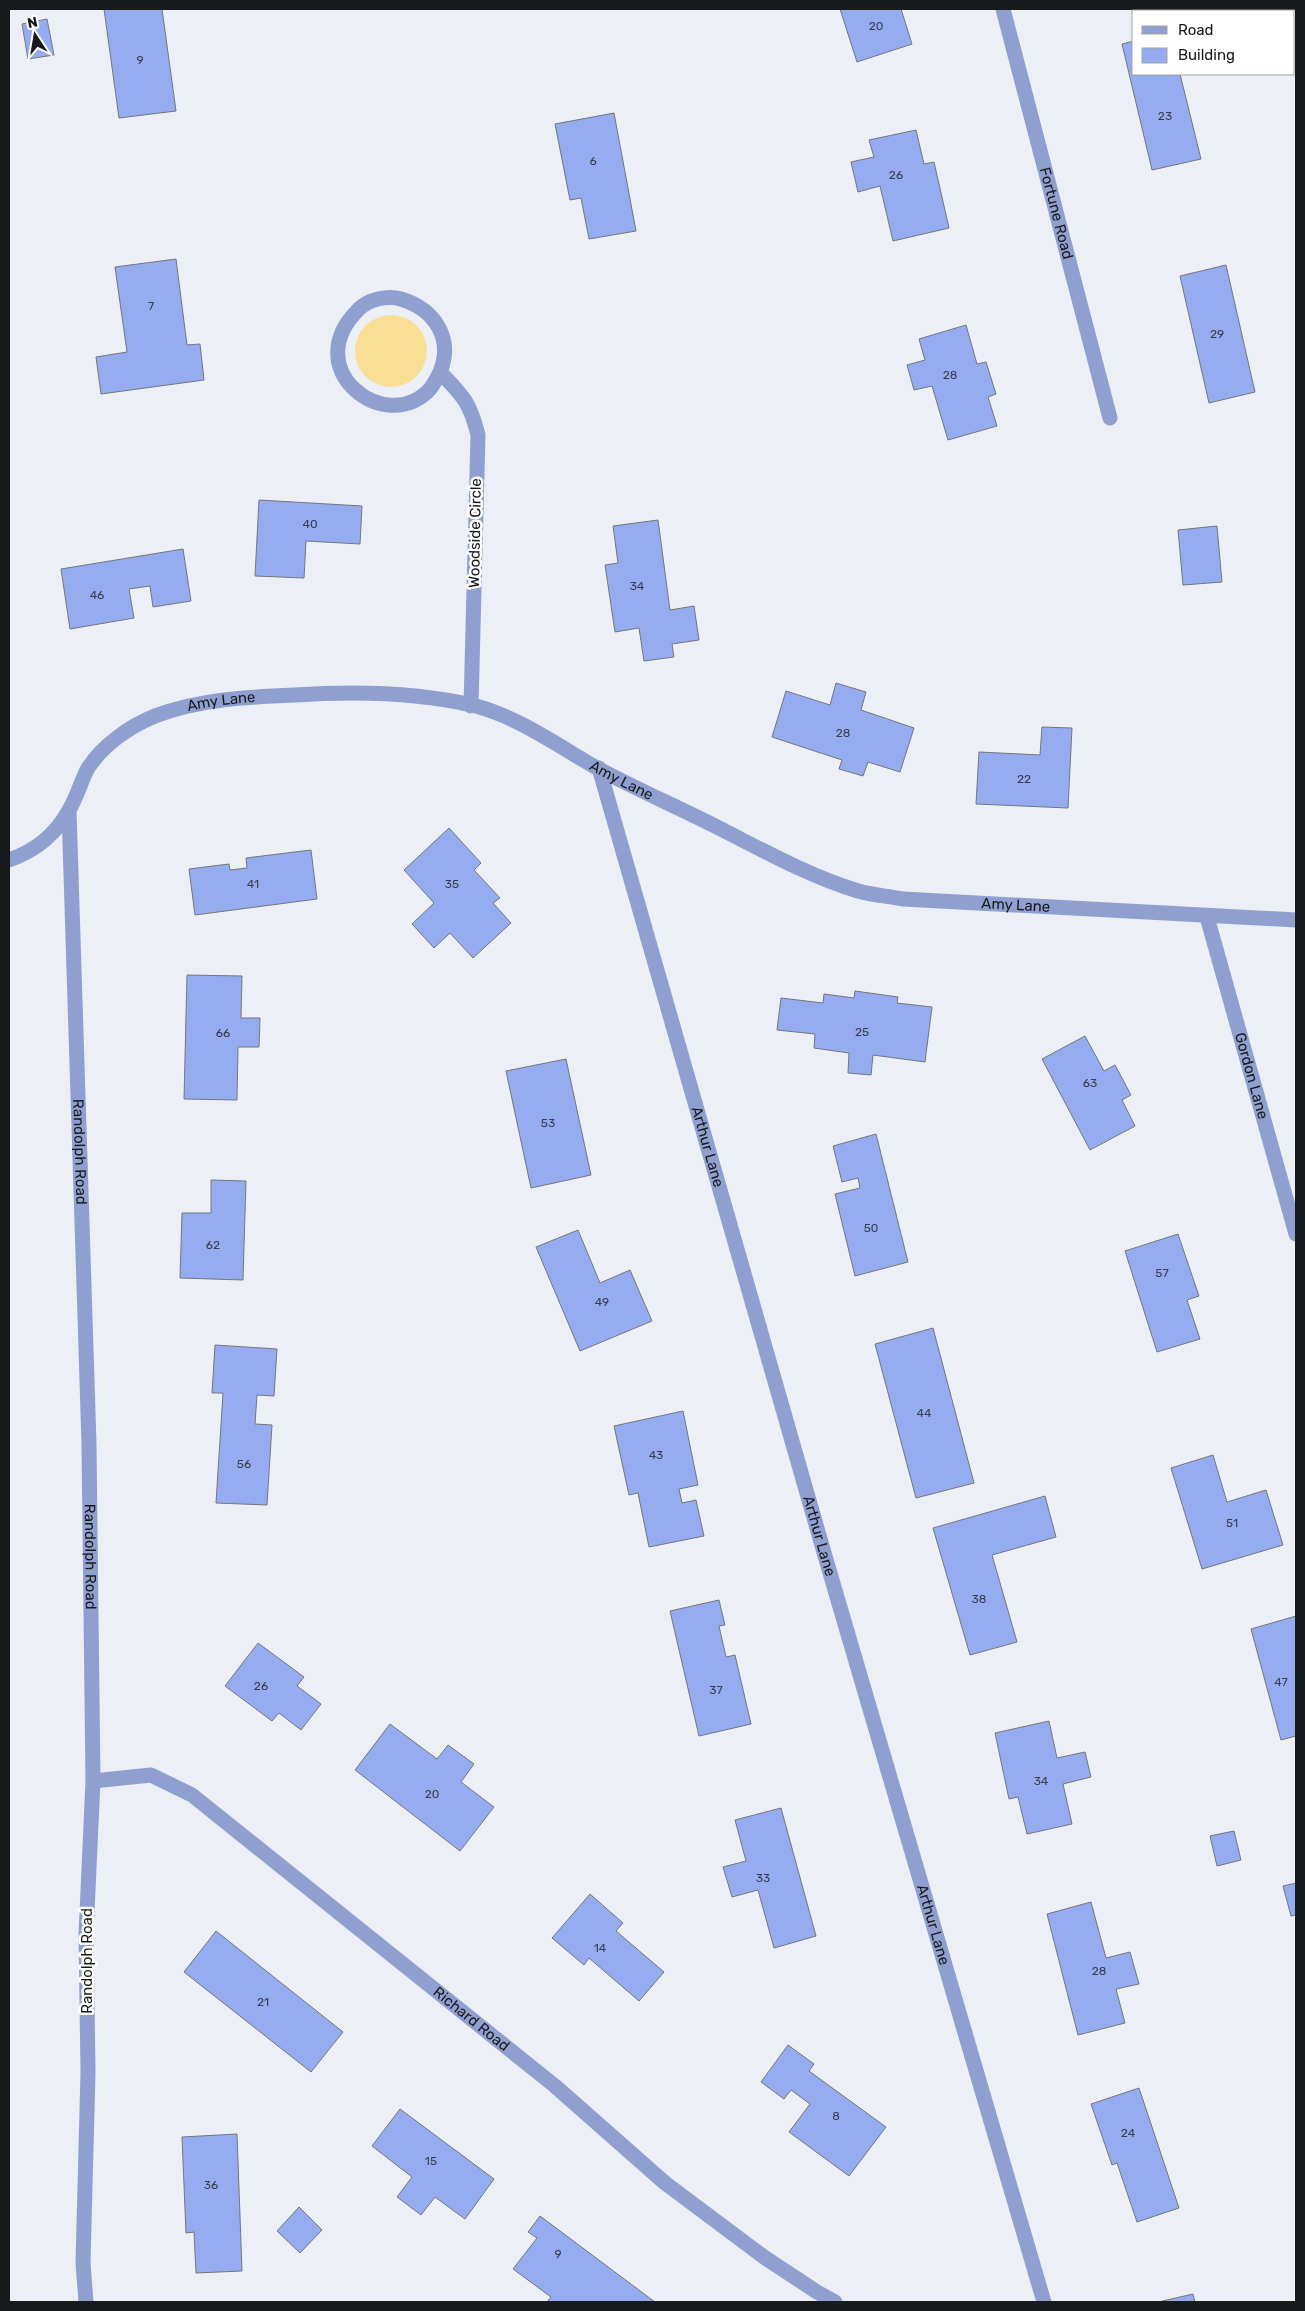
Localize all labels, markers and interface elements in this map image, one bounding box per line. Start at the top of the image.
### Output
north arrow [10,10,60,60]
legend [1132,10,1295,75]
text: N [26,13,39,32]
house number: 20 [869,19,883,33]
text: Road [1178,21,1214,39]
text: Building [1178,46,1235,64]
house number: 9 [136,53,144,67]
house number: 23 [1158,109,1172,123]
house number: 6 [589,154,597,168]
street label: Fortune Road [1036,165,1077,261]
house number: 26 [889,168,903,182]
house number: 7 [148,299,154,313]
house number: 29 [1210,327,1224,341]
house number: 28 [943,368,957,382]
street label: Woodside Circle [465,478,485,588]
house number: 40 [302,517,318,531]
house number: 34 [630,579,645,593]
house number: 46 [90,588,104,602]
street label: Amy Lane [185,688,256,715]
house number: 28 [836,726,850,740]
street label: Amy Lane [586,757,656,804]
house number: 22 [1017,772,1031,786]
house number: 41 [247,877,259,891]
house number: 35 [445,877,459,891]
street label: Amy Lane [981,894,1051,916]
house number: 25 [855,1025,869,1039]
house number: 66 [216,1026,230,1040]
street label: Gordon Lane [1231,1031,1272,1121]
house number: 63 [1083,1076,1097,1090]
street label: Randolph Road [69,1099,90,1205]
street label: Arthur Lane [688,1104,728,1189]
house number: 53 [541,1116,555,1130]
house number: 50 [864,1221,878,1235]
house number: 62 [206,1238,220,1252]
house number: 57 [1155,1266,1169,1280]
house number: 49 [595,1295,609,1309]
house number: 44 [917,1406,932,1420]
house number: 43 [649,1448,663,1462]
house number: 56 [237,1457,251,1471]
street label: Arthur Lane [799,1494,839,1578]
street label: Randolph Road [81,1504,100,1610]
house number: 51 [1226,1516,1238,1530]
house number: 38 [972,1592,986,1606]
house number: 47 [1274,1675,1288,1689]
house number: 26 [254,1679,268,1693]
house number: 37 [709,1683,723,1697]
house number: 34 [1034,1774,1049,1788]
house number: 20 [425,1787,439,1801]
house number: 33 [756,1871,770,1885]
street label: Arthur Lane [913,1882,954,1967]
street label: Randolph Road [78,1908,96,2014]
house number: 14 [594,1941,607,1955]
house number: 28 [1092,1964,1106,1978]
street label: Richard Road [430,1983,513,2055]
house number: 21 [257,1995,269,2009]
house number: 8 [832,2109,840,2123]
house number: 24 [1121,2126,1136,2140]
house number: 15 [425,2154,437,2168]
house number: 36 [204,2178,218,2192]
house number: 9 [554,2247,562,2261]

